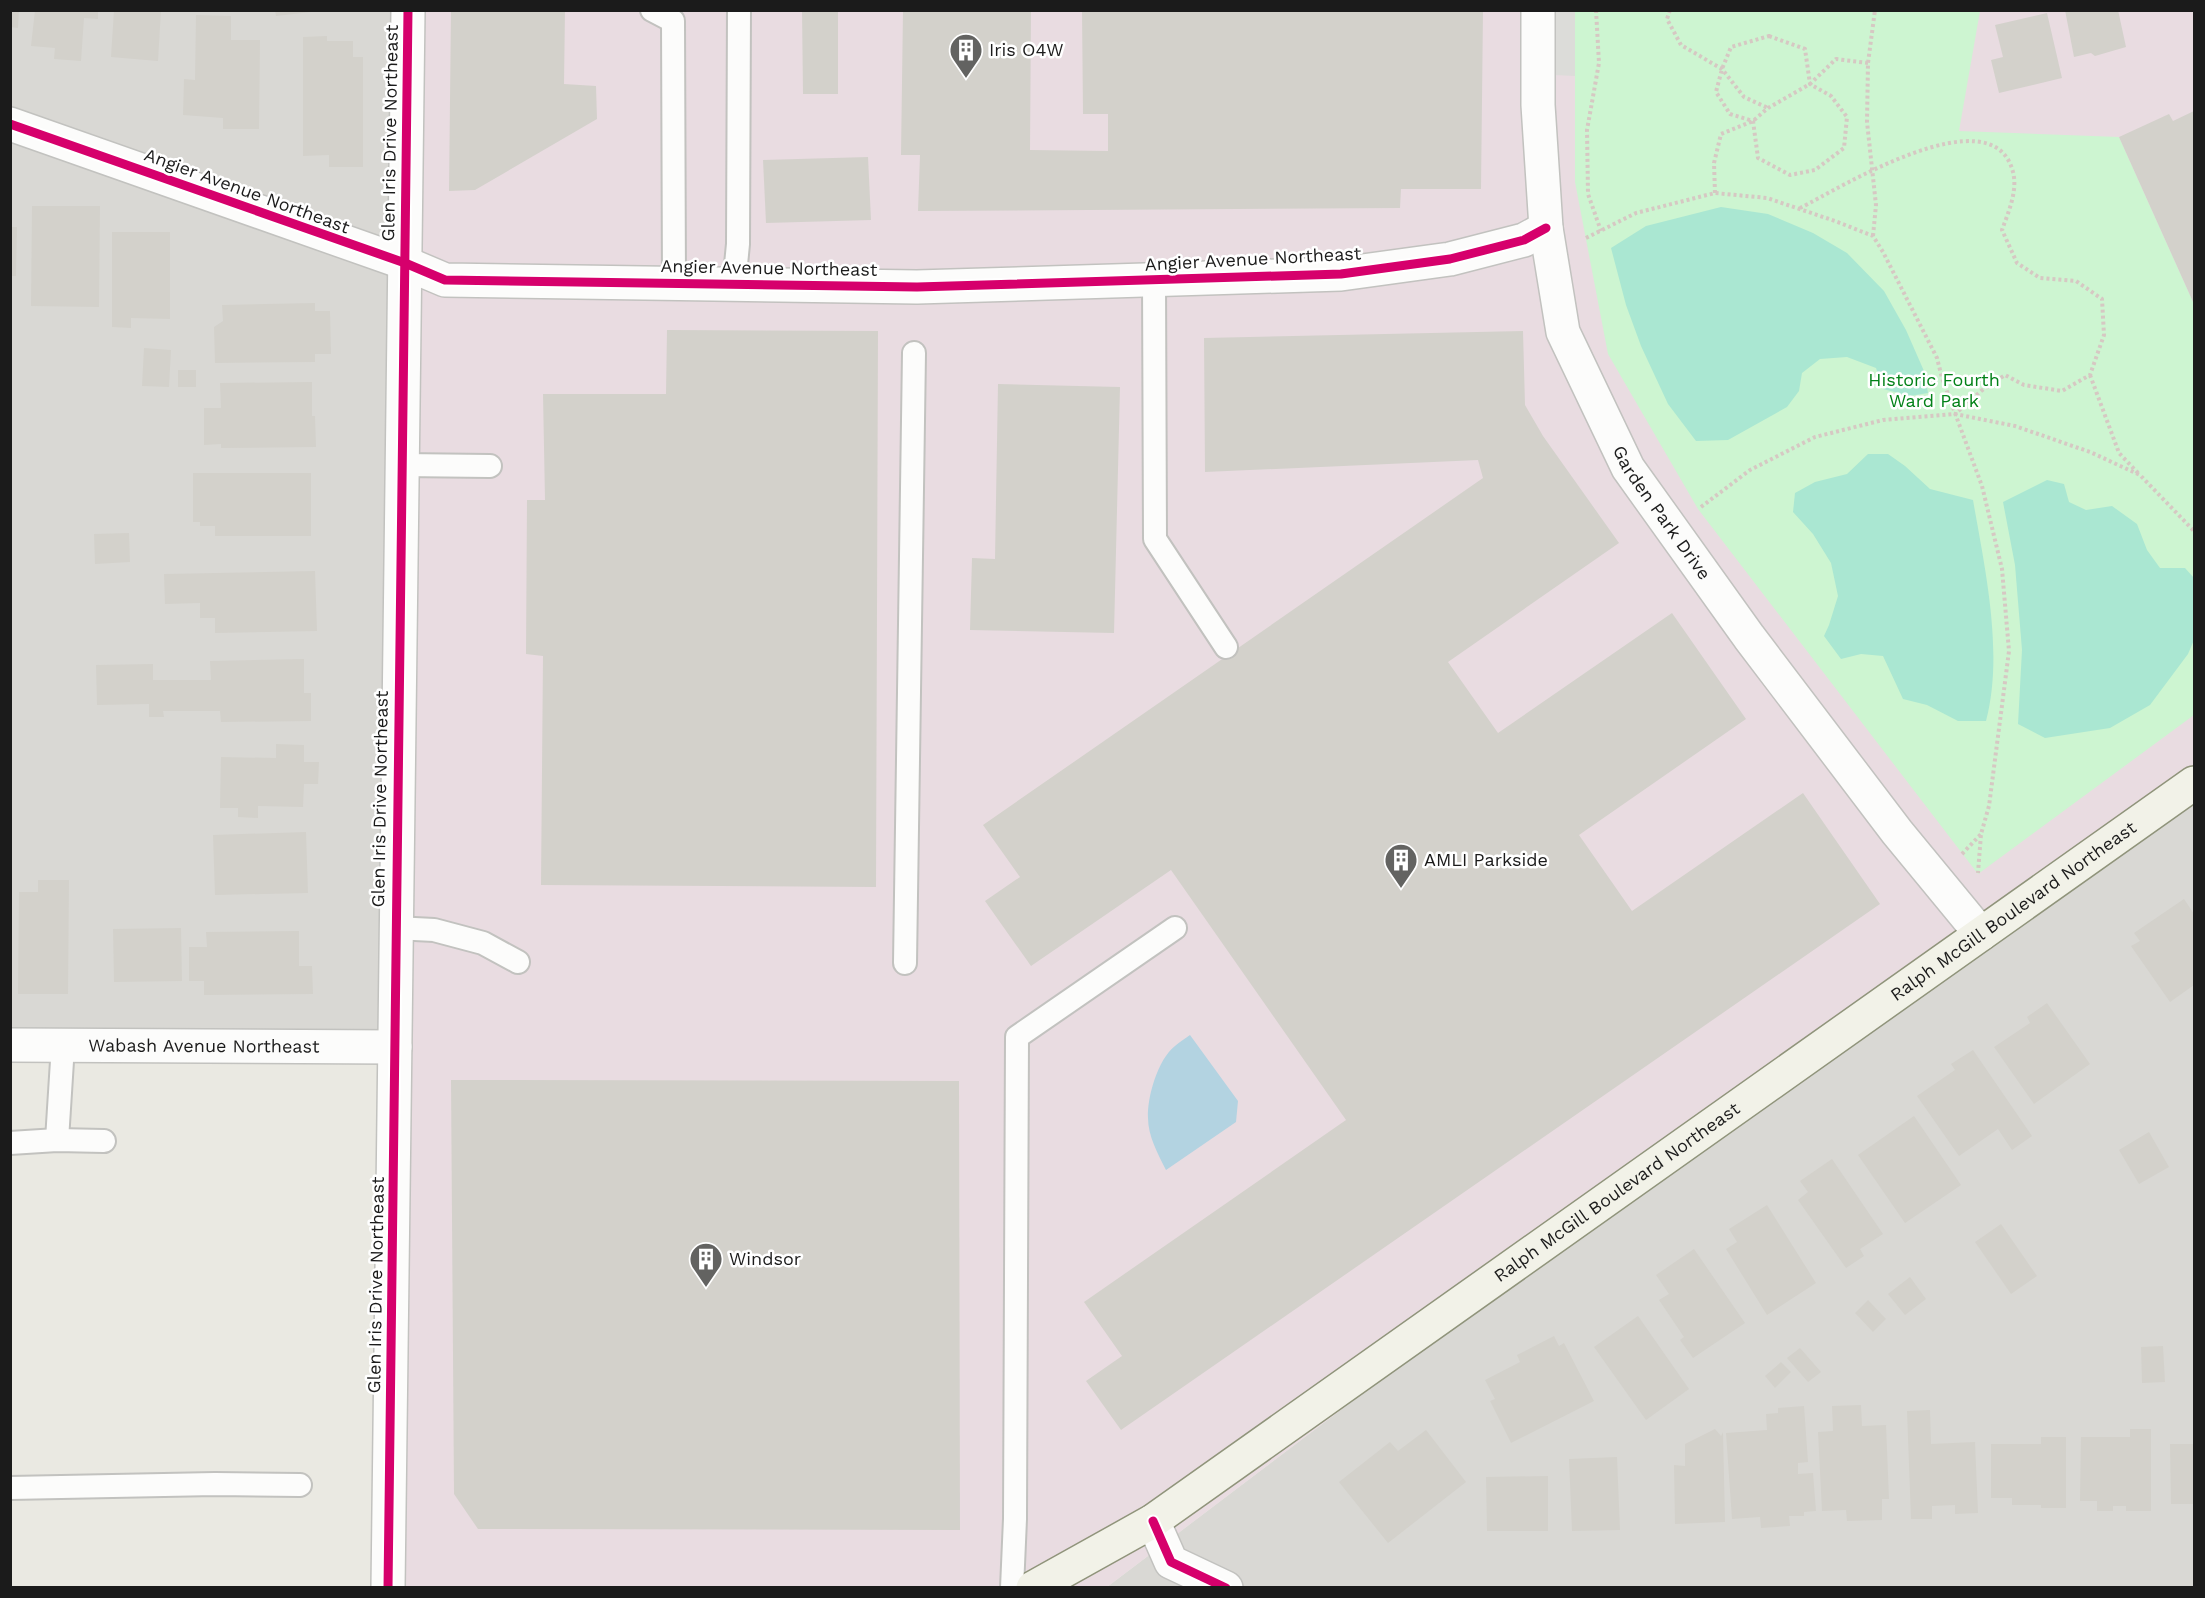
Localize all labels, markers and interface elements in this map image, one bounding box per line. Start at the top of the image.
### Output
street label: Glen Iris Drive Northeast [377,24,402,242]
building icon: Iris O4W [948,32,984,79]
place label: Iris O4W [989,39,1064,60]
street label: Angier Avenue Northeast [142,144,353,238]
street label: Angier Avenue Northeast [1144,242,1362,275]
street label: Angier Avenue Northeast [660,255,878,280]
park label: Historic Fourth Ward Park [1868,369,2000,411]
street label: Garden Park Drive [1609,442,1715,584]
street label: Glen Iris Drive Northeast [367,690,392,908]
street label: Ralph McGill Boulevard Northeast [1886,816,2140,1005]
building icon: AMLI Parkside [1383,842,1419,889]
place label: AMLI Parkside [1424,849,1548,870]
street label: Wabash Avenue Northeast [88,1034,320,1057]
street label: Ralph McGill Boulevard Northeast [1490,1097,1744,1286]
street label: Glen Iris Drive Northeast [363,1176,388,1394]
building icon: Windsor [688,1241,724,1288]
place label: Windsor [729,1248,801,1269]

